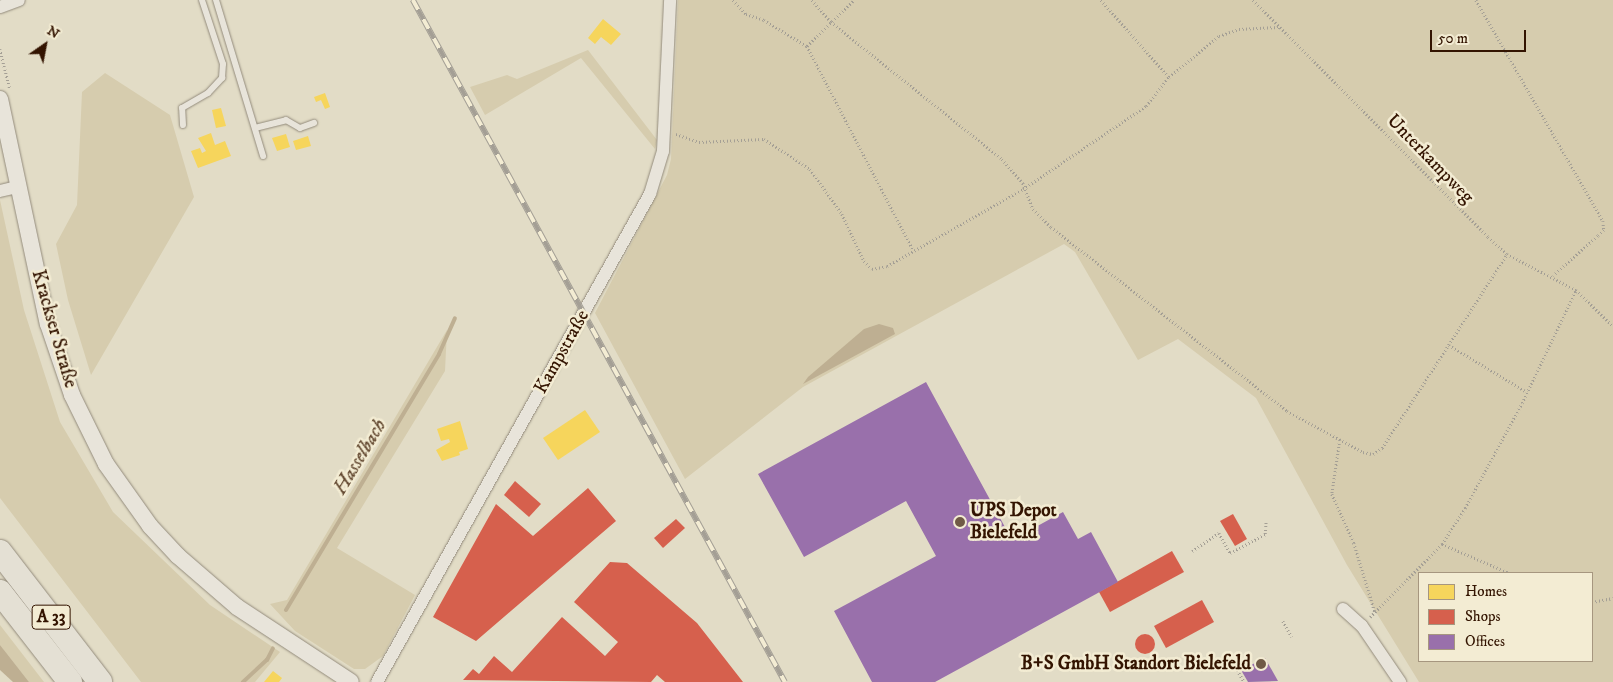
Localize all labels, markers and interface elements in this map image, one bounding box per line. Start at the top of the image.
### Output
north arrow [20,20,70,70]
scale bar [1433,20,1529,52]
text: N [43,22,63,43]
text: 50 m [1438,29,1468,48]
street label: Unterkampweg [1382,110,1478,208]
street label: Krackser Straße [26,267,82,391]
street label: Kampstraße [530,306,594,398]
water label: Hasselbach [328,415,392,499]
place label: UPS Depot Bielefeld [970,500,1057,544]
marker: UPS Depot Bielefeld [954,516,966,528]
legend [1418,572,1593,662]
text: Homes [1465,582,1507,601]
road number: A 33 [31,602,71,632]
text: Shops [1465,607,1501,626]
text: Offices [1465,632,1505,651]
place label: B+S GmbH Standort Bielefeld [1021,653,1251,675]
marker: B+S GmbH Standort Bielefeld [1255,658,1267,670]

